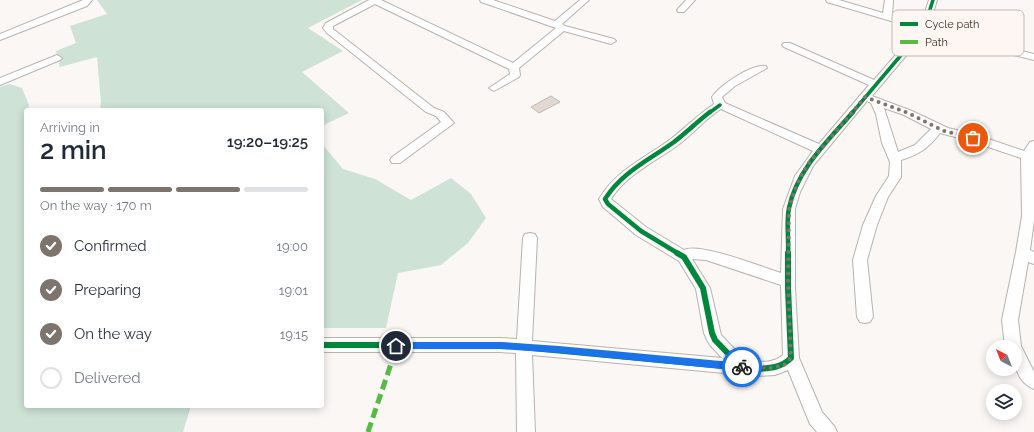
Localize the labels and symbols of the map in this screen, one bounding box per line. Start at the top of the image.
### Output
legend [892,10,1024,56]
text: Cycle path [925,18,979,31]
text: Path [925,36,948,49]
pin [956,121,990,155]
pin [379,329,413,363]
north arrow [986,340,1022,376]
courier [722,347,762,387]

